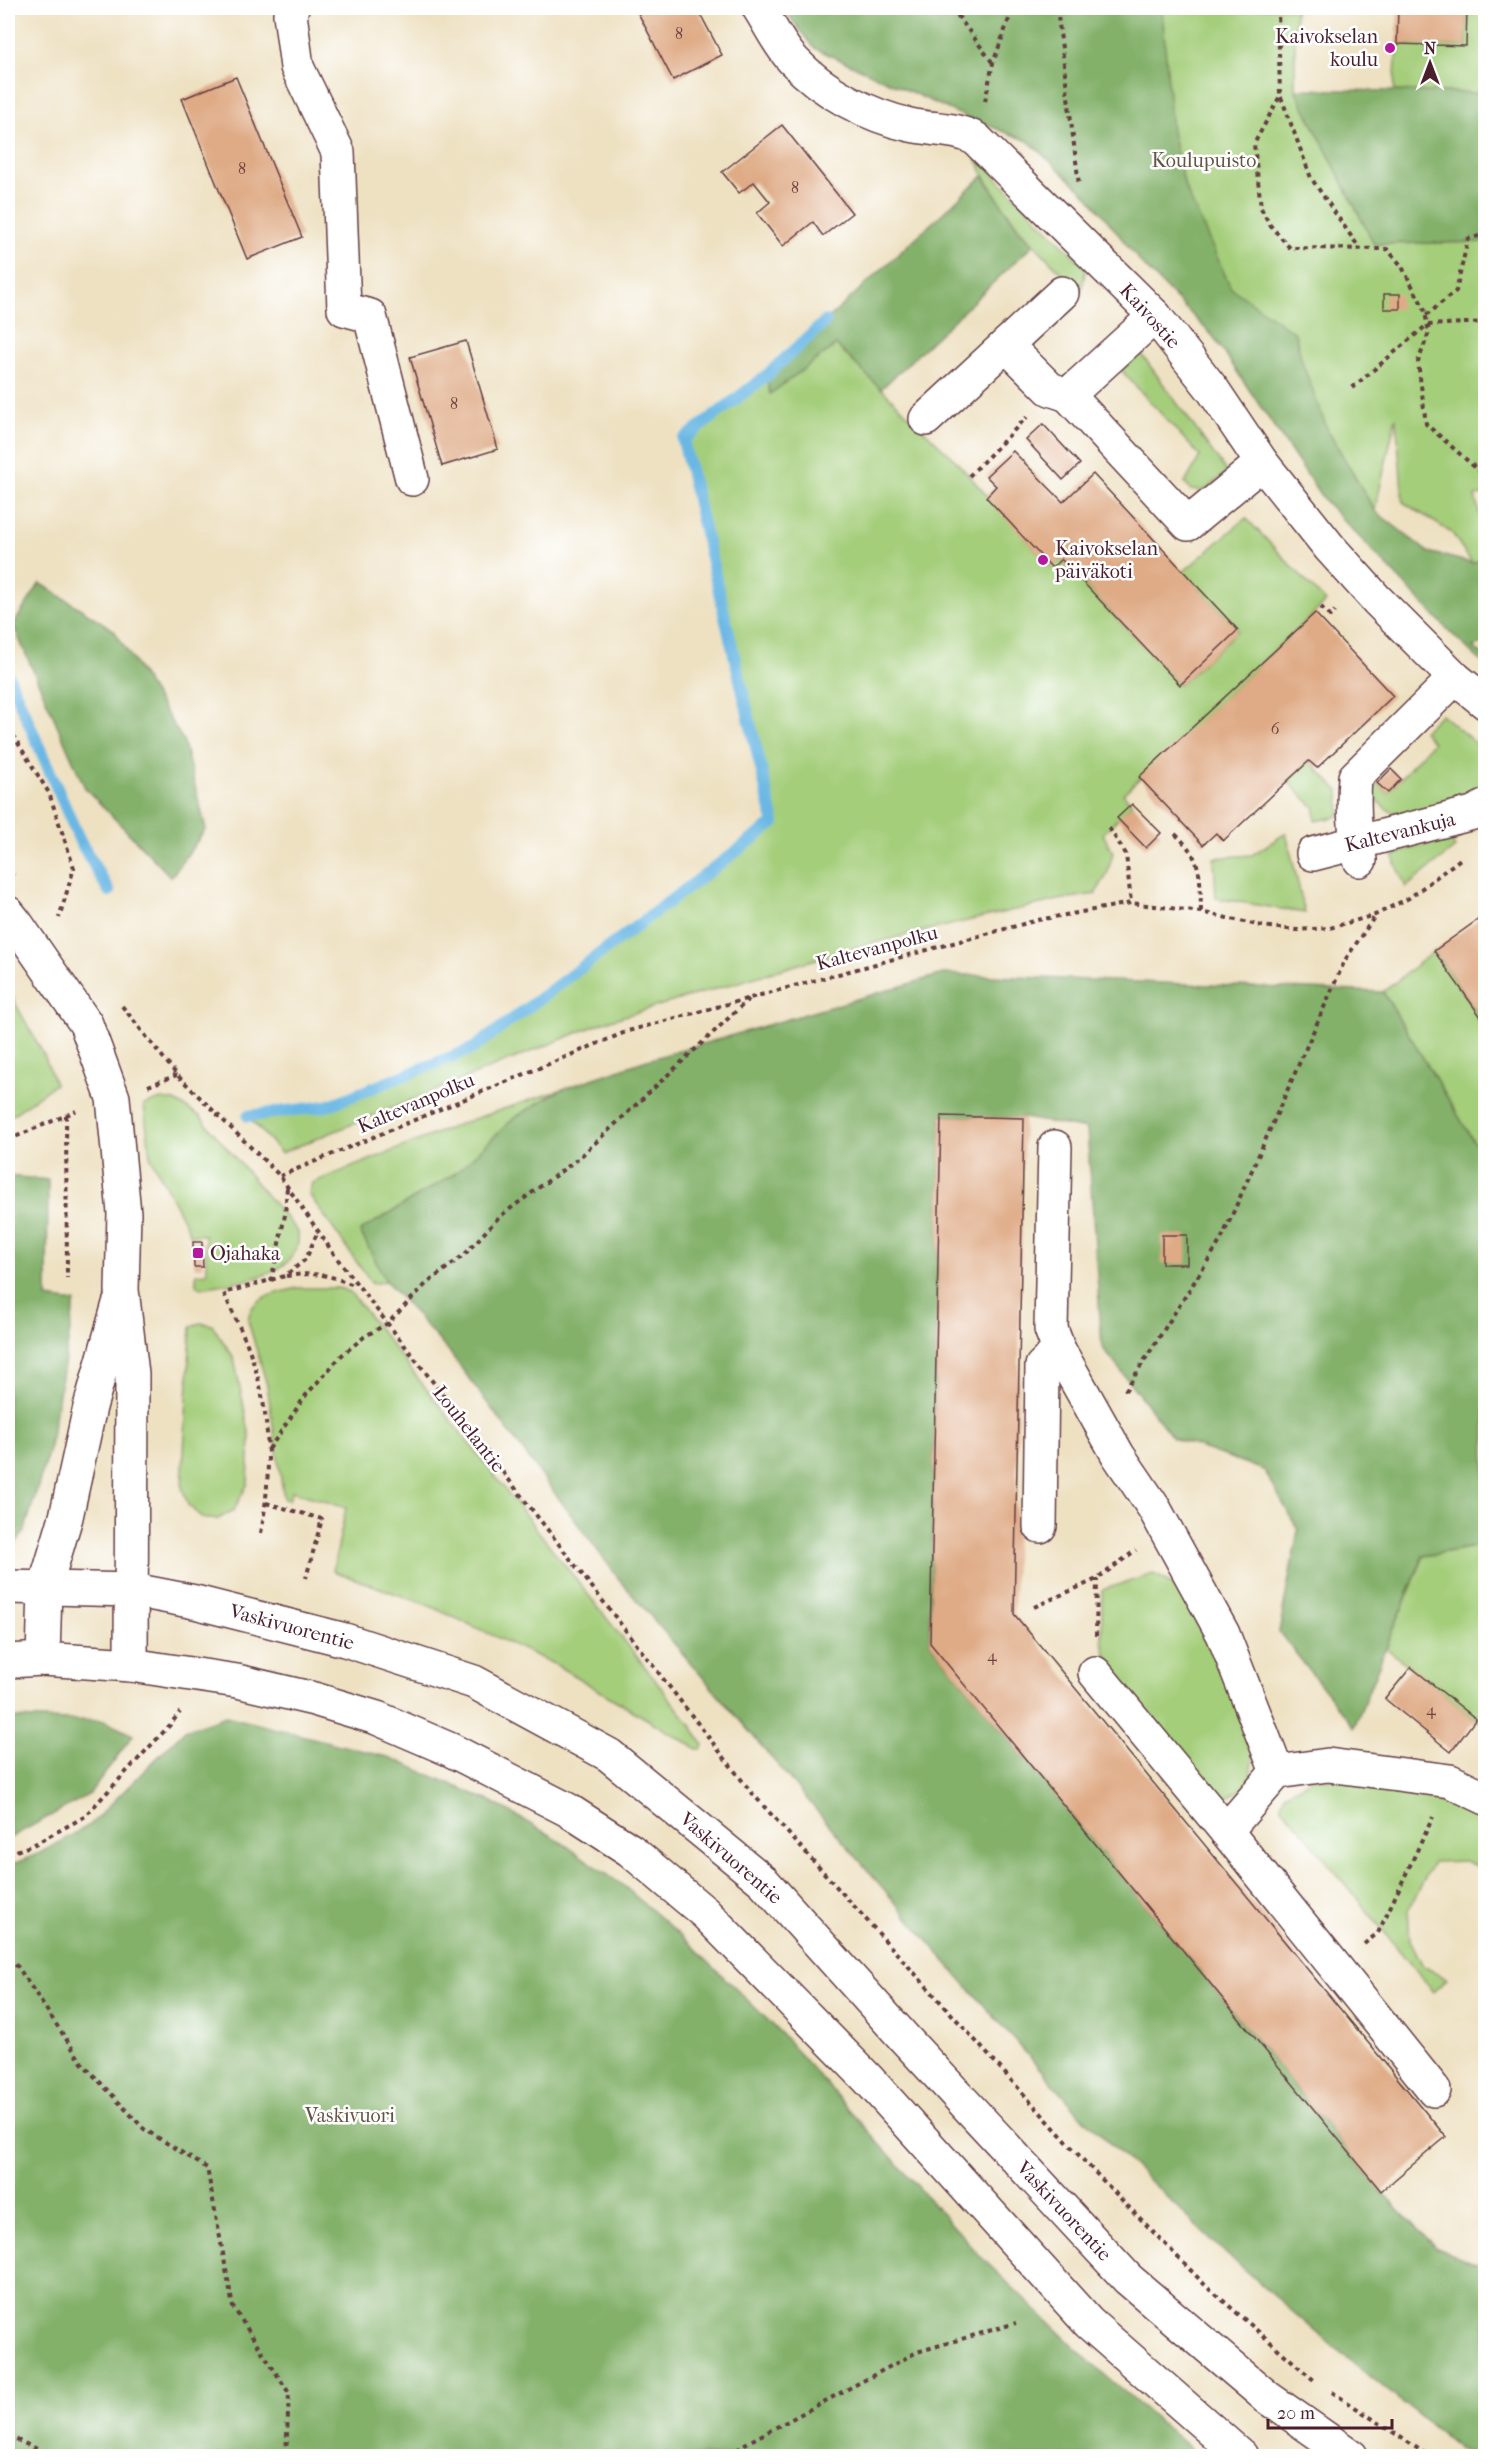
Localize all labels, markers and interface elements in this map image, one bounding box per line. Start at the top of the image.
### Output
house number: 8 [675,24,683,43]
place label: Kaivokselan koulu [1275,25,1379,71]
north arrow [1400,33,1460,93]
text: N [1424,39,1437,58]
marker: Kaivokselan koulu [1383,41,1397,55]
park label: Koulupuisto [1152,149,1256,172]
house number: 8 [238,159,246,178]
house number: 8 [791,178,799,197]
street label: Kaivostie [1115,279,1185,353]
house number: 8 [450,394,458,413]
place label: Kaivokselan päiväkoti [1054,537,1158,583]
marker: Kaivokselan päiväkoti [1036,553,1050,567]
house number: 6 [1271,719,1280,738]
street label: Kaltevankuja [1342,807,1458,857]
street label: Kaltevanpolku [814,921,941,975]
street label: Kaltevanpolku [354,1068,479,1138]
place label: Ojahaka [210,1242,281,1265]
marker: Ojahaka [191,1246,205,1260]
street label: Louhelantie [428,1381,510,1477]
street label: Vaskivuorentie [226,1599,357,1655]
house number: 4 [987,1646,997,1665]
house number: 4 [1426,1700,1436,1719]
street label: Vaskivuorentie [674,1807,787,1909]
park label: Vaskivuori [304,2104,395,2127]
street label: Vaskivuorentie [1011,2156,1116,2266]
scale bar [1268,2392,1392,2430]
text: 20 m [1277,2403,1315,2424]

